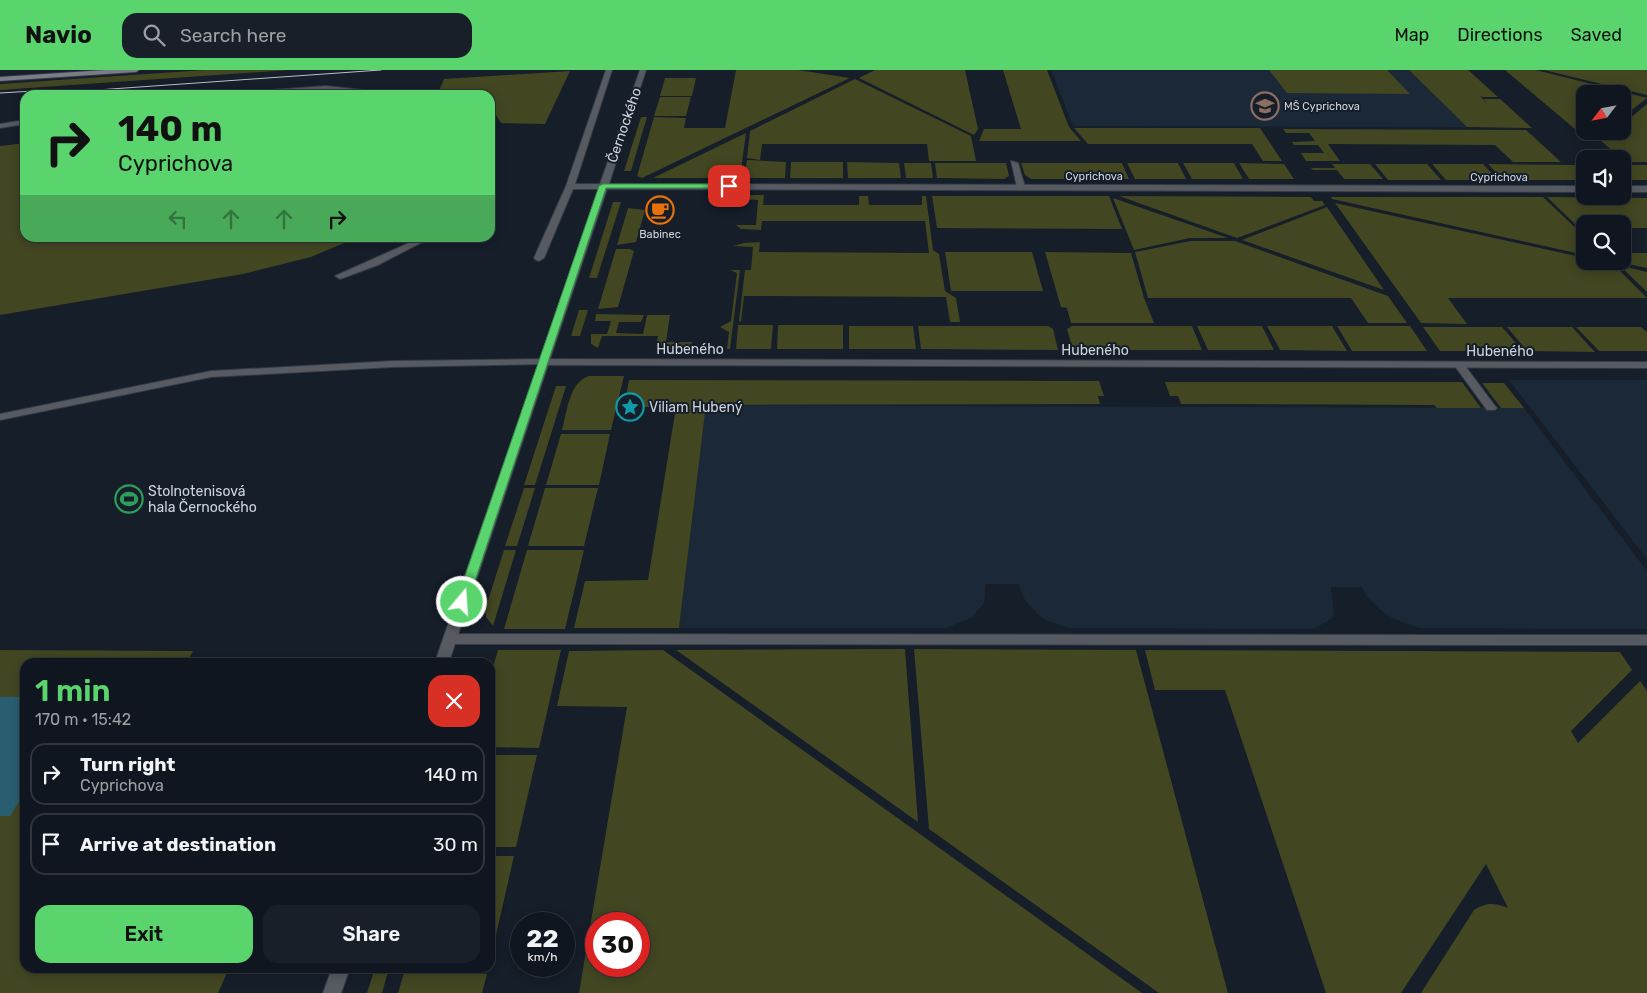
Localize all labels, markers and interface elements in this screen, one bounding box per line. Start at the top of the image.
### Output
search box [122,13,472,58]
text: Navio [25,21,92,49]
icon: search [140,21,168,49]
text: Search here [180,24,286,47]
text: Map [1394,24,1429,46]
text: Directions [1457,24,1543,46]
text: Saved [1571,24,1622,46]
street label: Černockého [603,85,645,165]
north arrow [1576,85,1631,140]
map controls [1576,85,1631,270]
school or university icon: MŠ Cyprichova [1250,91,1280,121]
place label: MŠ Cyprichova [1284,100,1360,113]
text: 140 m [118,108,223,150]
icon: right [35,110,100,175]
text: Cyprichova [118,150,233,177]
button: sound [1576,150,1631,205]
pin [708,165,750,207]
street label: Cyprichova [1065,170,1123,183]
street label: Cyprichova [1470,171,1528,184]
icon: arrive [715,172,743,200]
cafe icon: Babinec [645,195,675,225]
icon: left [164,205,192,233]
icon: ahead [217,205,245,233]
icon: ahead [270,205,298,233]
icon: right [323,205,351,233]
button: search [1576,215,1631,270]
place label: Babinec [639,228,681,241]
street label: Hubeného [656,341,724,358]
street label: Hubeného [1061,342,1129,359]
street label: Hubeného [1466,343,1534,360]
place icon: Viliam Hubený [615,392,645,422]
place label: Viliam Hubený [649,399,743,416]
place label: Stolnotenisová hala Černockého [148,483,257,516]
sports icon: Stolnotenisová hala Černockého [114,484,144,514]
position arrow [435,575,487,627]
text: 1 min [35,673,110,709]
button: close [428,675,480,727]
text: 170 m · 15:42 [35,710,131,729]
text: Turn right [80,753,175,776]
icon: right [37,760,65,788]
text: 140 m [424,763,478,786]
text: Cyprichova [80,776,164,795]
icon: arrive [37,830,65,858]
text: Arrive at destination [80,833,276,856]
text: 30 m [433,833,478,856]
button: Exit [35,905,253,963]
button: Share [263,905,480,963]
speed limit sign: 30 [585,912,650,977]
text: 22 [526,924,559,953]
text: km/h [528,950,557,964]

